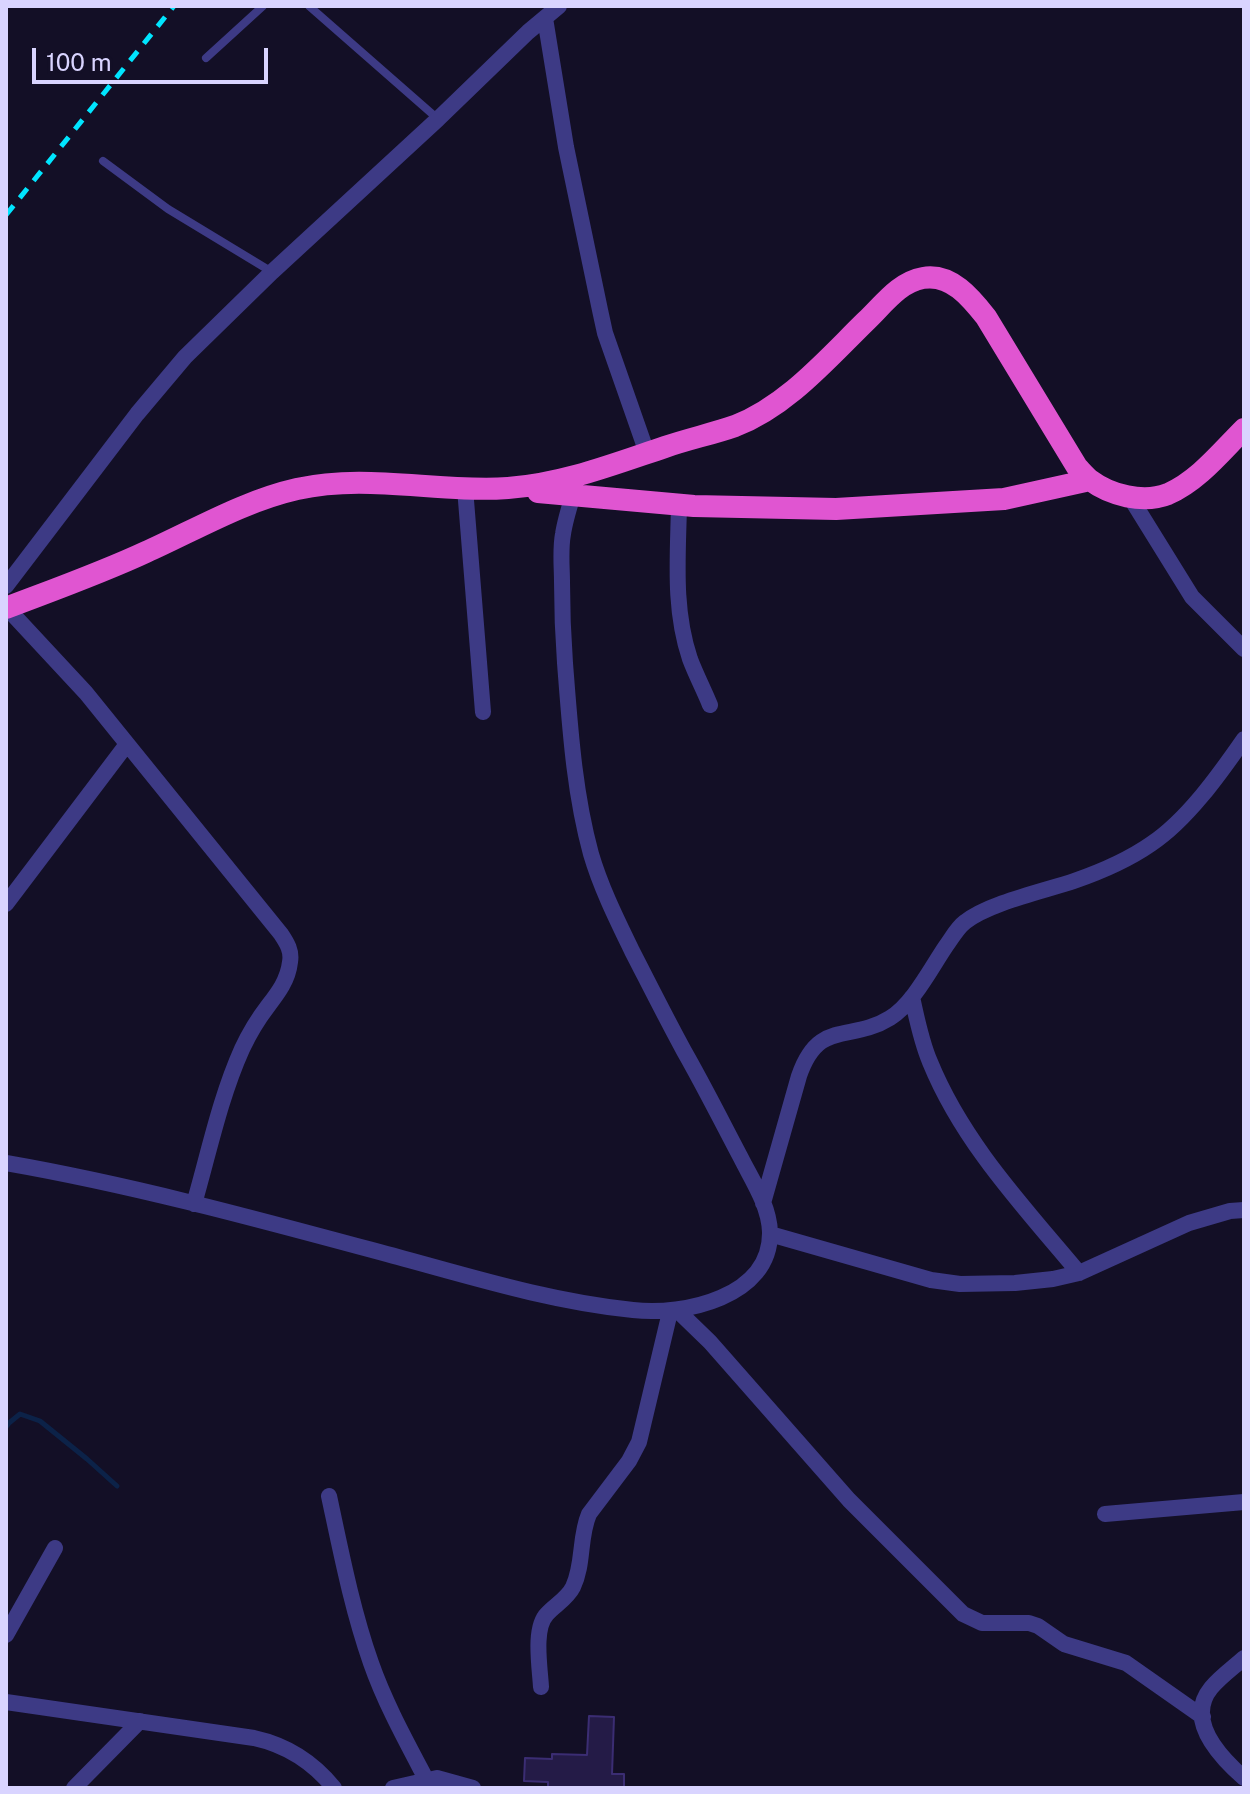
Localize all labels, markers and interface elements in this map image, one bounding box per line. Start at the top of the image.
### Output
scale bar [36,32,272,82]
text: 100 m [46,48,112,76]

